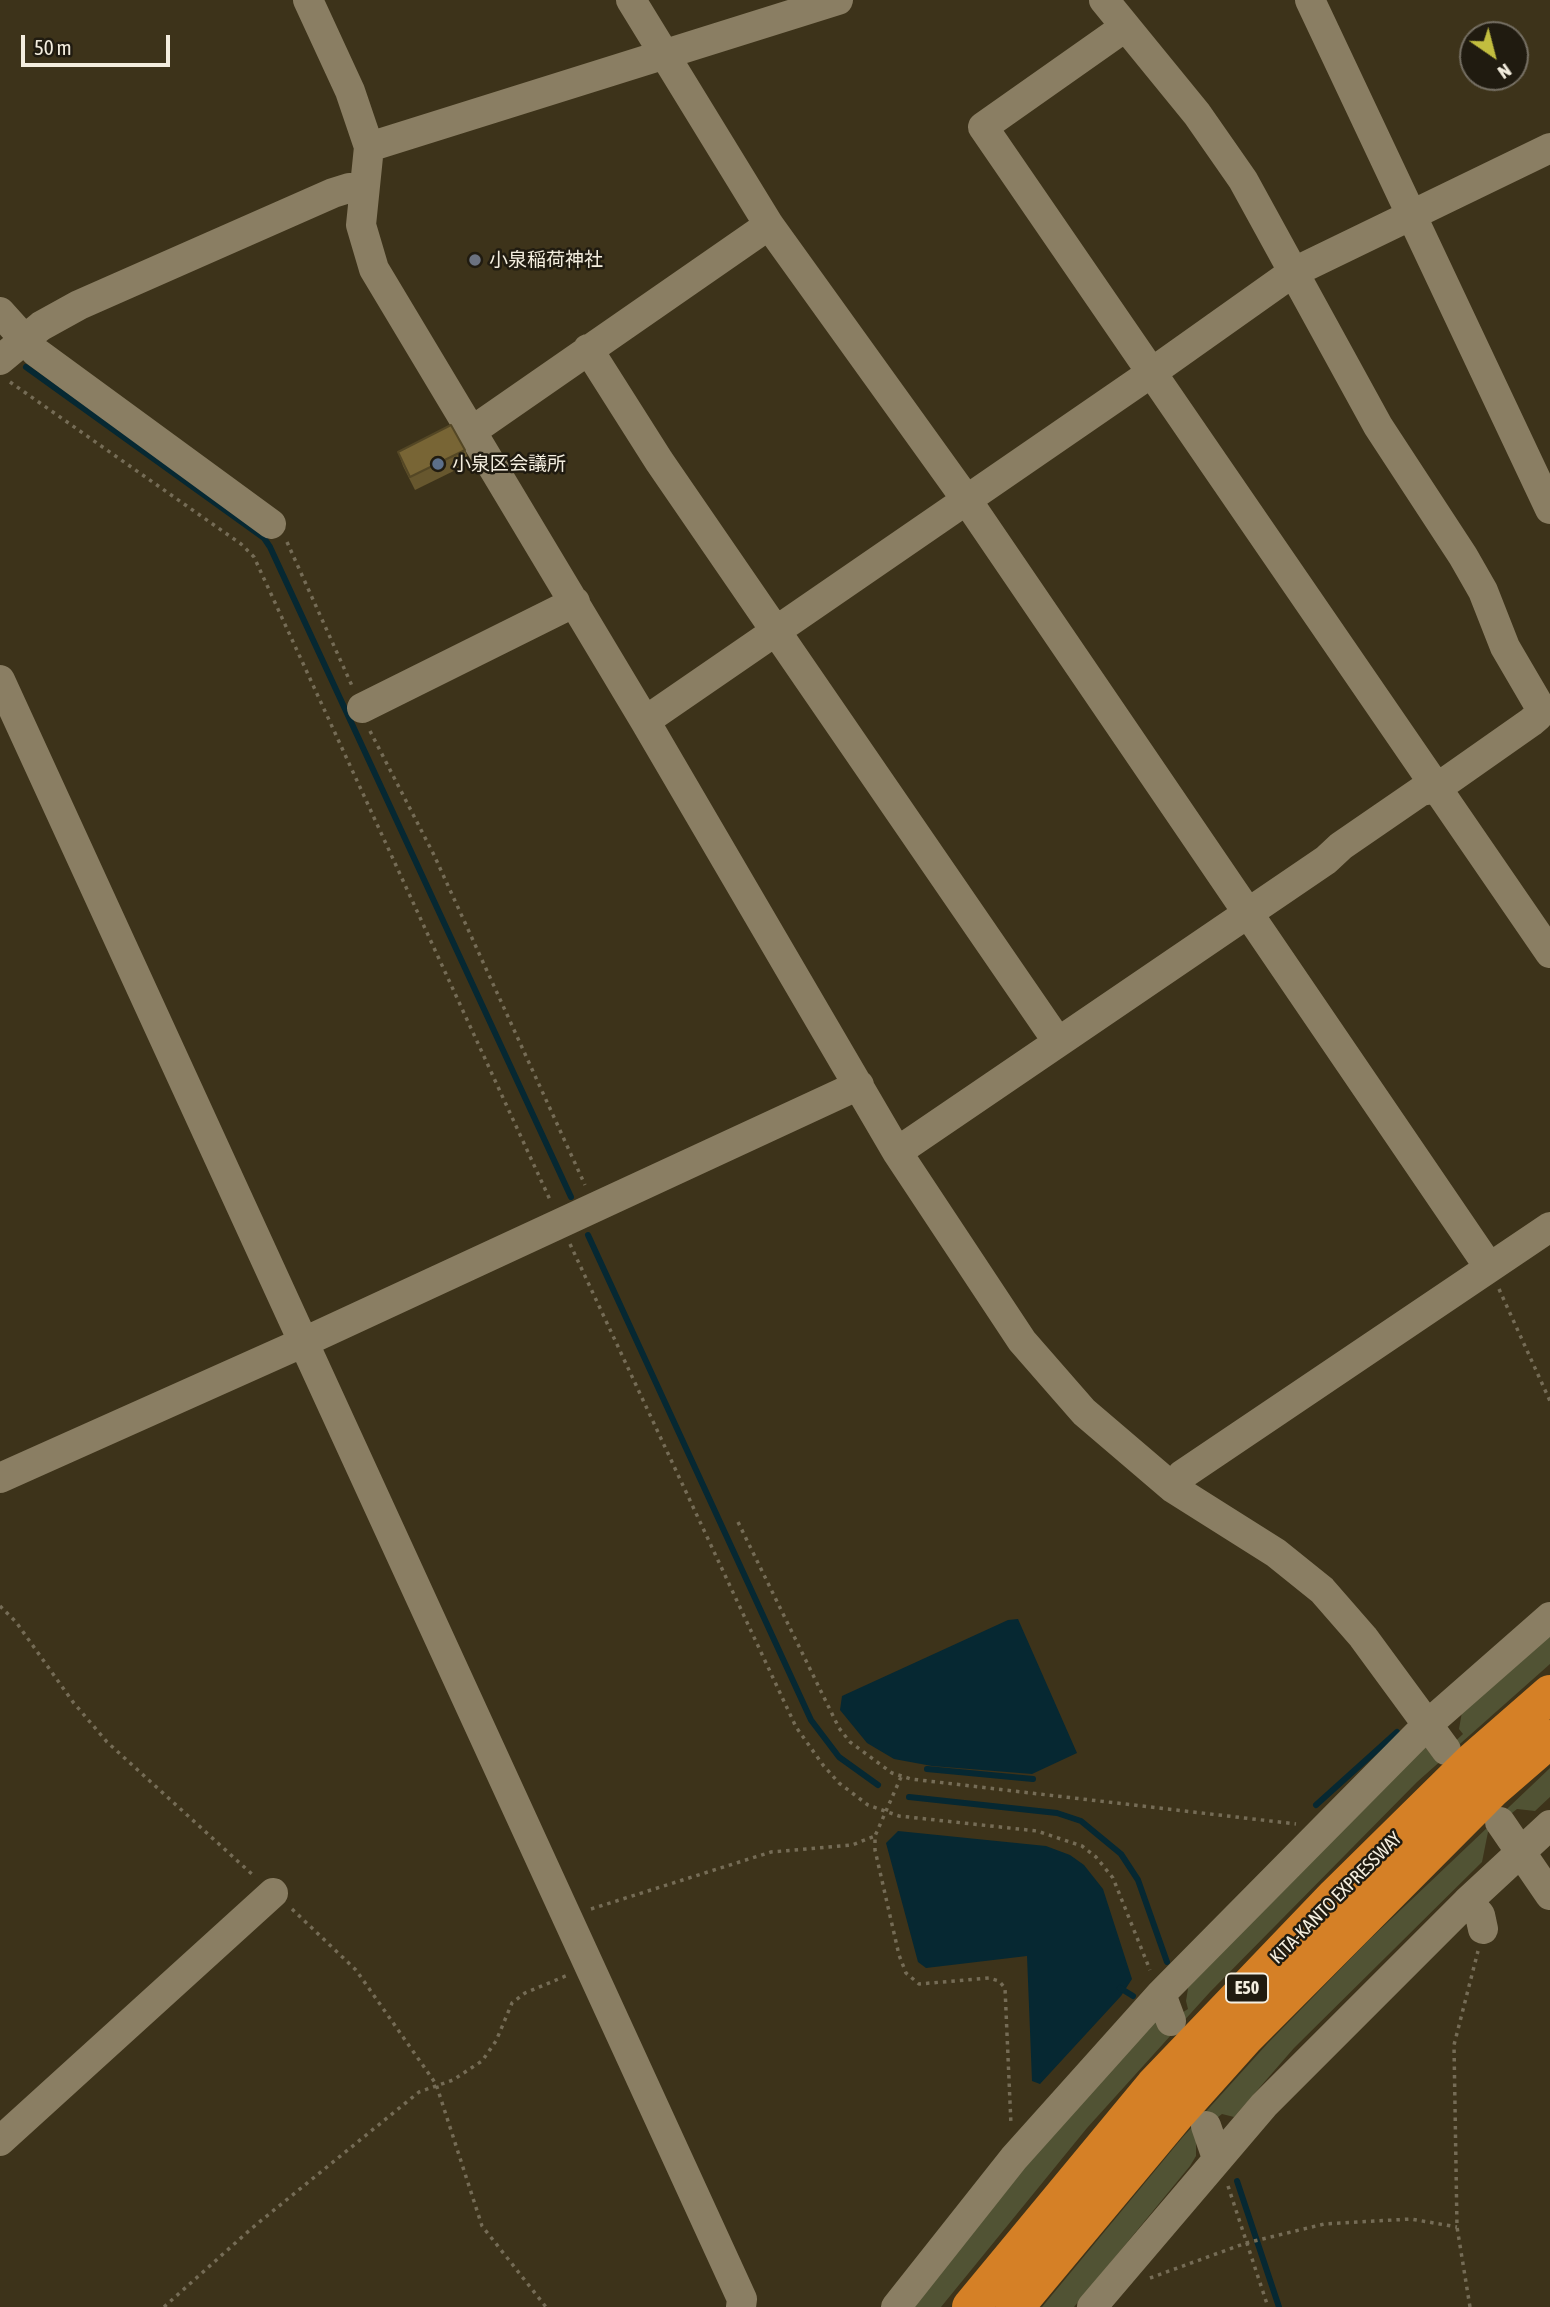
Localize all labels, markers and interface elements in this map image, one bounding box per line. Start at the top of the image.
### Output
scale bar [24,21,173,65]
north arrow [1459,21,1529,91]
text: 50 m [34,35,72,59]
text: N [1494,59,1516,84]
place label: 小泉稲荷神社 [489,249,603,271]
marker: 小泉稲荷神社 [467,252,483,268]
place label: 小泉区会議所 [452,453,566,475]
marker: 小泉区会議所 [430,456,446,472]
street label: KITA-KANTO EXPRESSWAY [1265,1827,1407,1969]
road number: E50 [1226,1974,1268,2002]

